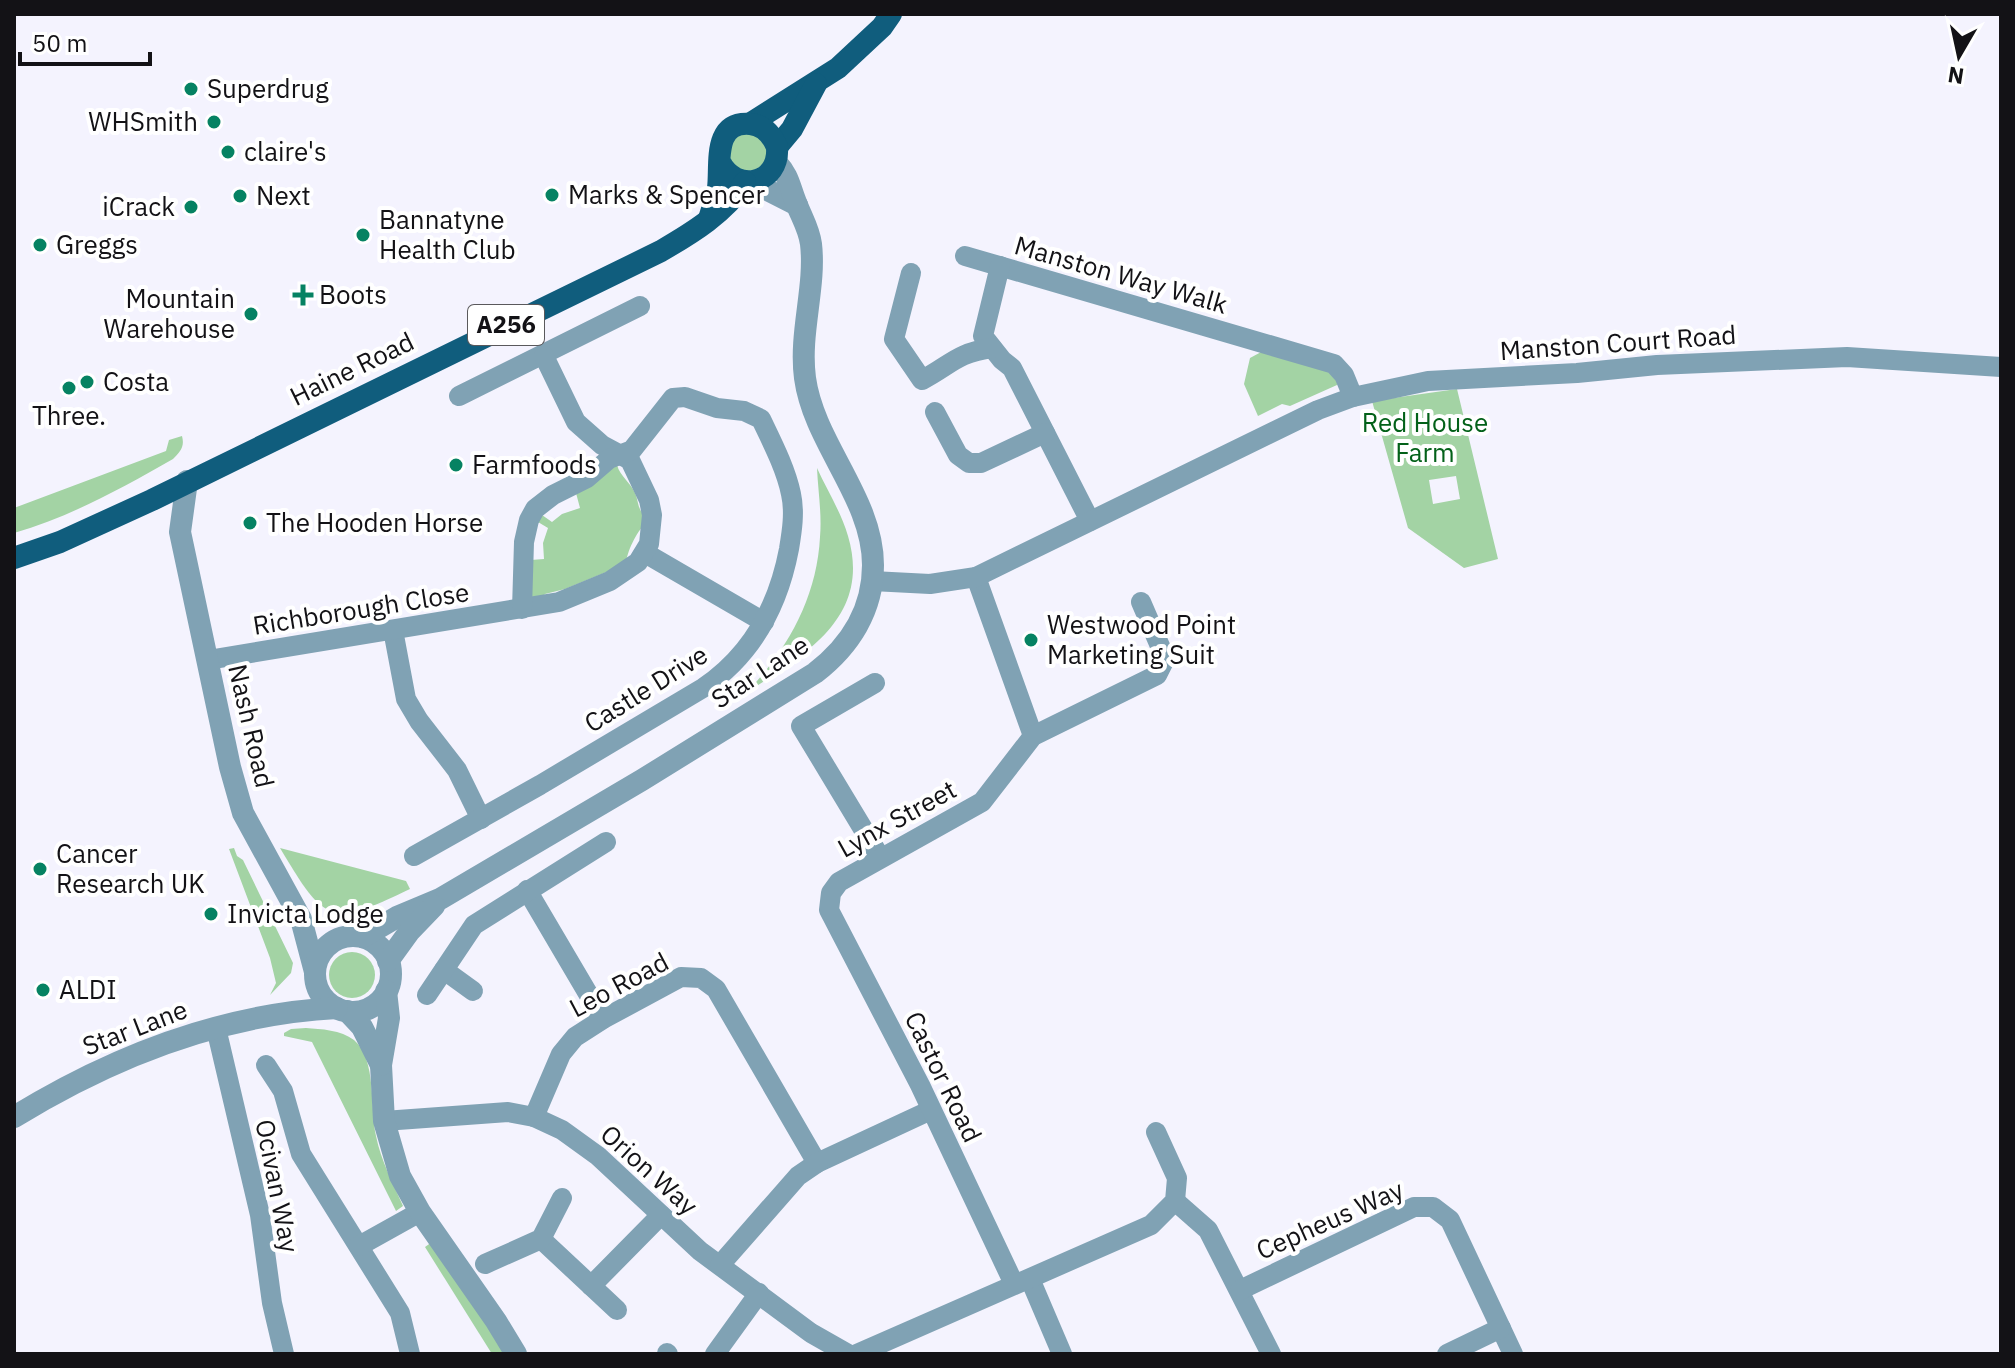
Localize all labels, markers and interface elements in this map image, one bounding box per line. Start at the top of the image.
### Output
scale bar [20,16,150,66]
north arrow [1919,16,1999,96]
text: 50 m [32,27,87,59]
text: N [1946,61,1966,92]
place label: Superdrug [207,71,329,105]
marker: Superdrug [182,80,200,98]
place label: WHSmith [88,104,198,138]
marker: WHSmith [205,113,223,131]
place label: claire's [244,134,327,168]
marker: claire's [219,143,237,161]
place label: Marks & Spencer [568,177,765,211]
place label: Next [256,178,311,212]
marker: Marks & Spencer [543,186,561,204]
marker: Next [231,187,249,205]
place label: iCrack [102,189,175,223]
marker: iCrack [182,198,200,216]
place label: Bannatyne Health Club [379,202,516,266]
marker: Bannatyne Health Club [354,226,372,244]
place label: Greggs [56,227,138,261]
street label: Manston Way Walk [1011,227,1232,321]
marker: Greggs [31,236,49,254]
place label: Boots [319,277,387,311]
place label: Mountain Warehouse [103,281,235,345]
marker: Boots [294,286,312,304]
marker: Mountain Warehouse [242,305,260,323]
road number: A256 [468,305,544,345]
street label: Manston Court Road [1499,317,1737,367]
street label: Haine Road [284,324,419,413]
place label: Costa [103,364,169,398]
marker: Costa [78,373,96,391]
marker: Three. [60,379,78,397]
place label: Three. [32,398,106,432]
park label: Red House Farm [1362,405,1488,469]
place label: Farmfoods [472,447,597,481]
marker: Farmfoods [447,456,465,474]
place label: The Hooden Horse [266,505,483,539]
marker: The Hooden Horse [241,514,259,532]
street label: Richborough Close [250,574,472,642]
place label: Westwood Point Marketing Suit [1047,607,1236,671]
street label: Star Lane [704,627,815,715]
marker: Westwood Point Marketing Suit [1022,631,1040,649]
street label: Castle Drive [577,637,714,740]
street label: Nash Road [221,661,283,791]
street label: Lynx Street [831,772,962,865]
place label: Cancer Research UK [56,836,205,900]
marker: Cancer Research UK [31,860,49,878]
place label: Invicta Lodge [227,896,384,930]
marker: Invicta Lodge [202,905,220,923]
street label: Leo Road [563,944,674,1024]
place label: ALDI [59,972,117,1006]
marker: ALDI [34,981,52,999]
street label: Star Lane [77,992,192,1063]
street label: Castor Road [898,1005,990,1148]
street label: Ocivan Way [248,1116,308,1255]
street label: Orion Way [594,1117,705,1222]
street label: Cepheus Way [1251,1171,1409,1267]

